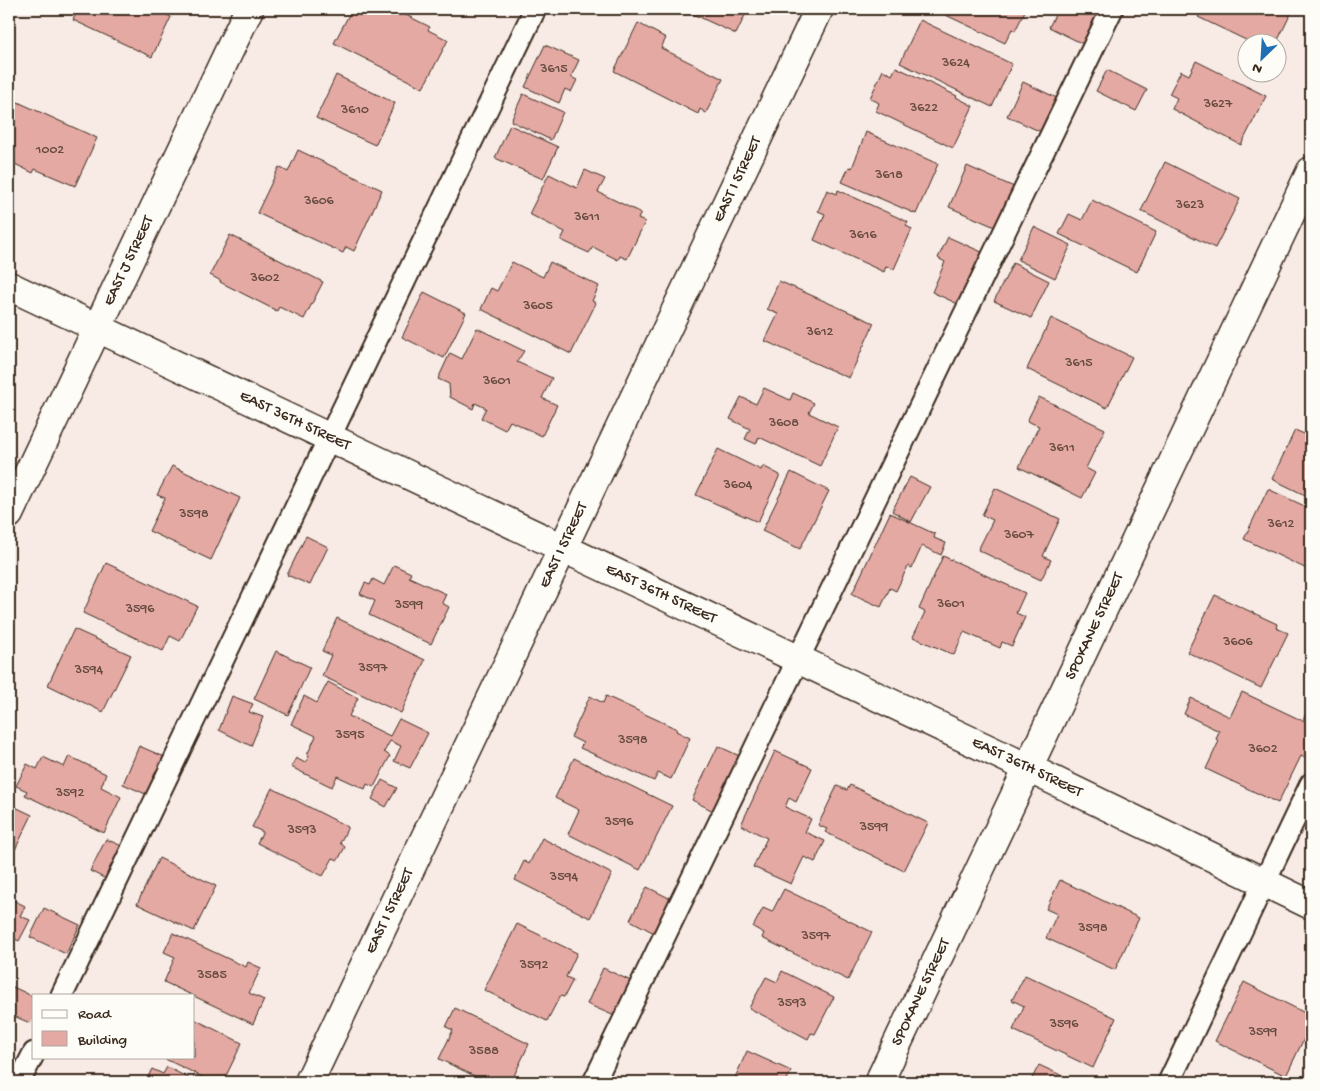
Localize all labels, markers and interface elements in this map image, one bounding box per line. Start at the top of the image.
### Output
north arrow [1238,32,1288,82]
house number: 3624 [941,55,970,72]
text: N [1250,58,1265,77]
house number: 3615 [539,61,568,78]
house number: 3627 [1203,96,1233,113]
house number: 3622 [909,100,938,117]
house number: 3610 [340,102,369,119]
street label: EAST I STREET [709,133,767,226]
house number: 1002 [35,142,64,159]
house number: 3618 [874,167,903,184]
house number: 3606 [303,193,335,210]
house number: 3623 [1175,197,1204,214]
house number: 3611 [573,209,600,226]
street label: EAST J STREET [100,212,159,309]
house number: 3616 [848,227,877,244]
house number: 3602 [249,270,280,287]
house number: 3605 [522,298,553,315]
house number: 3612 [806,324,834,341]
house number: 3615 [1064,355,1093,372]
house number: 3601 [482,373,511,390]
street label: EAST 36TH STREET [236,387,354,456]
house number: 3608 [768,415,799,432]
house number: 3611 [1048,440,1075,457]
house number: 3604 [723,477,753,494]
street label: EAST I STREET [536,499,593,591]
house number: 3598 [178,506,209,523]
house number: 3612 [1267,516,1295,533]
house number: 3607 [1003,527,1035,544]
street label: EAST 36TH STREET [602,560,720,629]
street label: SPOKANE STREET [1061,569,1129,683]
house number: 3601 [936,596,965,613]
house number: 3599 [394,597,423,614]
house number: 3596 [125,601,155,618]
house number: 3606 [1222,634,1254,651]
house number: 3597 [358,660,388,677]
house number: 3594 [74,662,104,679]
house number: 3595 [334,727,365,744]
house number: 3598 [617,732,648,749]
street label: EAST 36TH STREET [968,733,1086,803]
house number: 3602 [1247,741,1278,758]
house number: 3592 [55,785,84,802]
house number: 3596 [604,814,634,831]
house number: 3599 [859,819,888,836]
house number: 3593 [287,822,316,839]
street label: EAST I STREET [362,865,419,957]
house number: 3594 [549,869,579,886]
house number: 3598 [1077,920,1108,937]
house number: 3597 [801,928,831,945]
street label: SPOKANE STREET [888,935,955,1049]
house number: 3592 [519,957,548,974]
house number: 3585 [196,967,227,984]
legend [32,994,195,1058]
house number: 3593 [777,995,806,1012]
text: Road [78,1006,112,1024]
house number: 3596 [1049,1016,1079,1033]
house number: 3599 [1248,1024,1277,1041]
text: Building [77,1032,127,1050]
house number: 3588 [468,1043,499,1060]

